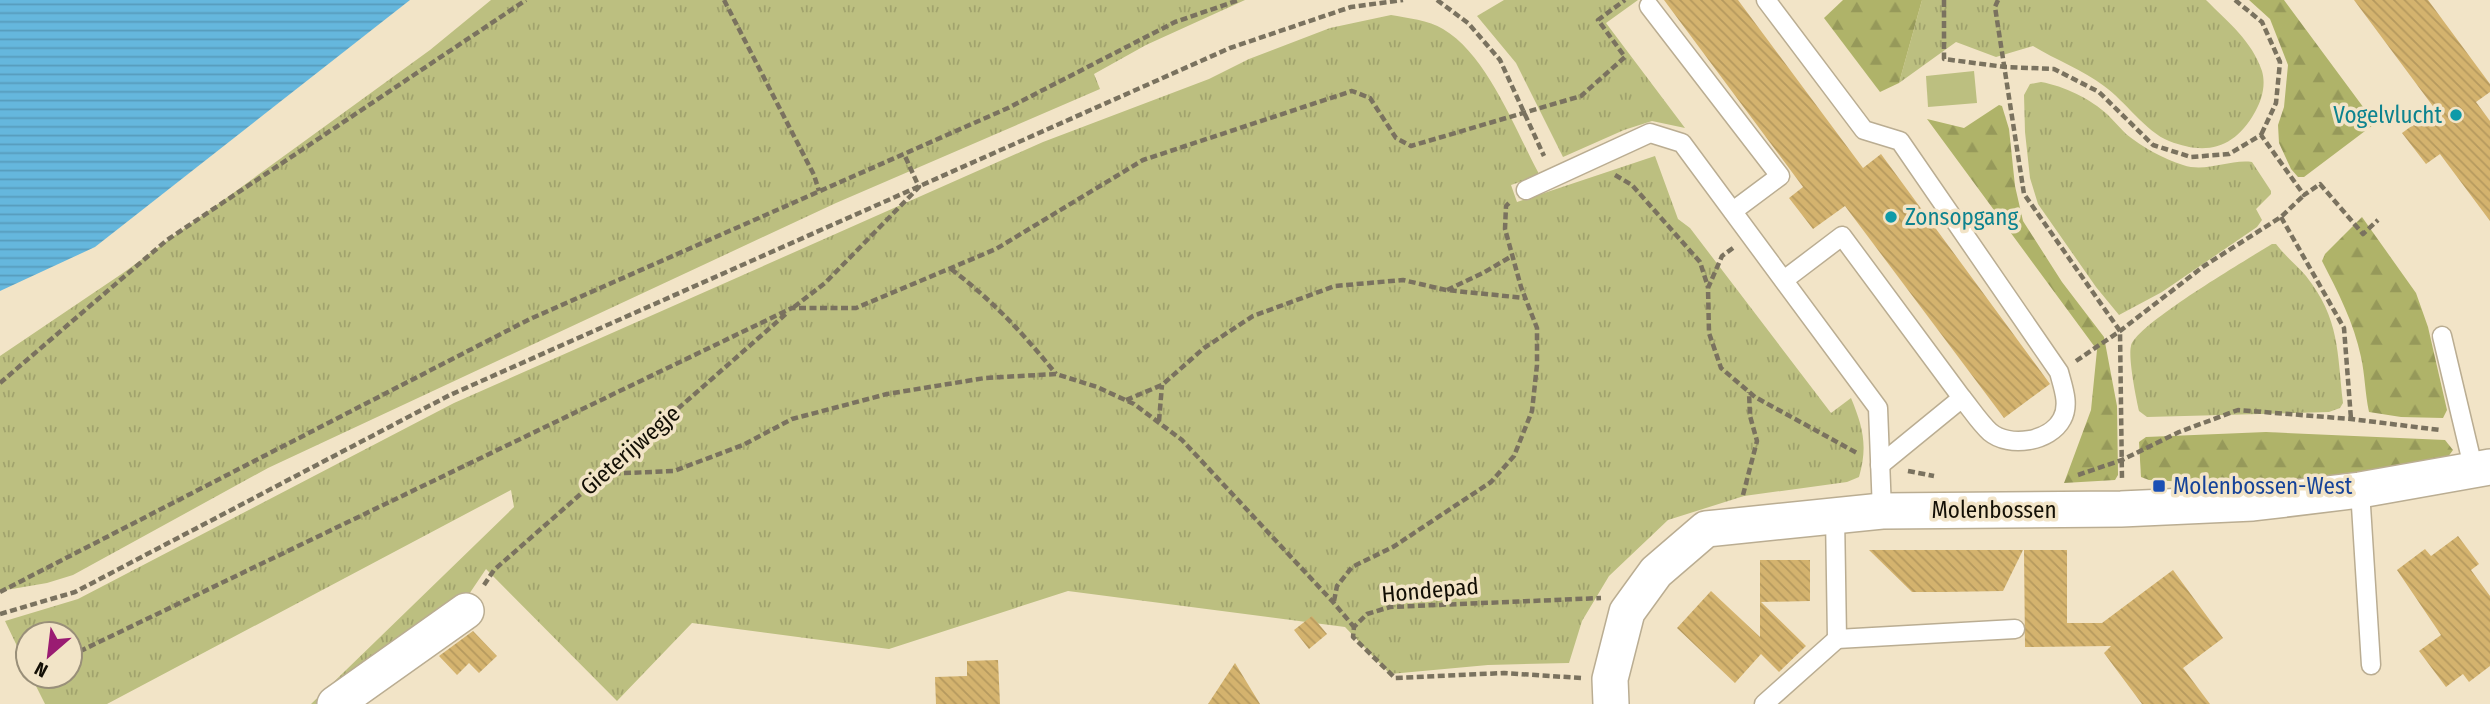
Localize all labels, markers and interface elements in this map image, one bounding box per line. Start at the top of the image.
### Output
place label: Vogelvlucht [2333,101,2442,129]
marker: Vogelvlucht [2448,107,2464,123]
place label: Zonsopgang [1905,203,2018,231]
marker: Zonsopgang [1883,209,1899,225]
street label: Gieterijwegje [574,399,686,501]
place label: Molenbossen-West [2173,472,2353,500]
marker: Molenbossen-West [2151,478,2167,494]
street label: Molenbossen [1931,496,2057,524]
street label: Hondepad [1380,572,1480,608]
north arrow [14,620,84,690]
text: N [31,657,52,682]

